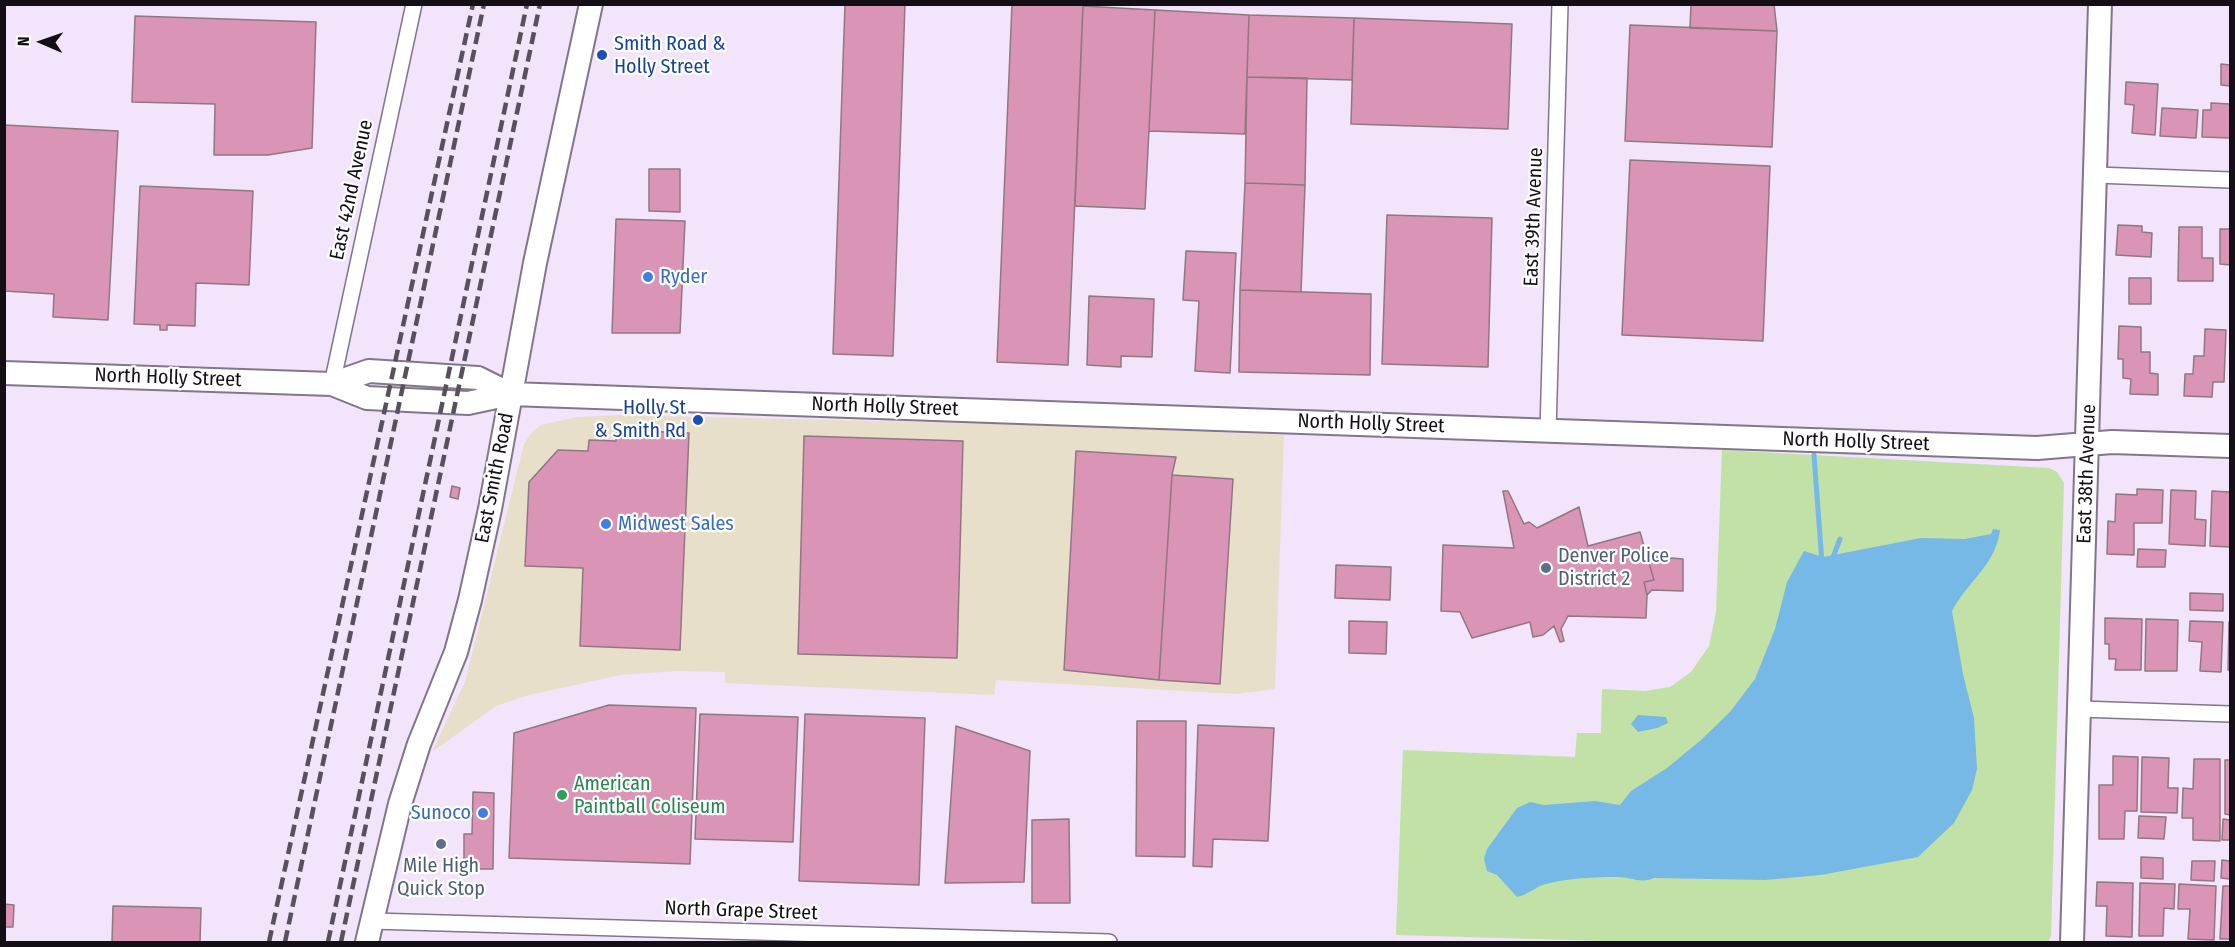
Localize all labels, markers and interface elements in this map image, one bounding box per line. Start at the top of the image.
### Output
north arrow [12,12,72,72]
place label: Smith Road & Holly Street [614,32,726,79]
text: N [14,36,33,46]
marker: Smith Road & Holly Street [595,48,609,62]
street label: East 42nd Avenue [325,118,379,262]
street label: East 39th Avenue [1520,147,1548,287]
place label: Ryder [660,265,707,289]
marker: Ryder [641,270,655,284]
street label: North Holly Street [94,363,242,393]
street label: North Holly Street [811,392,959,422]
place label: Holly St & Smith Rd [595,396,686,443]
street label: East 38th Avenue [2073,404,2101,544]
street label: North Holly Street [1297,409,1445,439]
street label: East Smith Road [471,411,519,545]
marker: Holly St & Smith Rd [691,413,705,427]
street label: North Holly Street [1782,427,1930,457]
place label: Midwest Sales [618,512,734,536]
marker: Midwest Sales [599,517,613,531]
place label: Denver Police District 2 [1558,544,1669,591]
marker: Denver Police District 2 [1539,561,1553,575]
place label: American Paintball Coliseum [574,772,726,819]
marker: American Paintball Coliseum [555,788,569,802]
place label: Sunoco [411,801,471,825]
marker: Sunoco [476,806,490,820]
marker: Mile High Quick Stop [434,837,448,851]
place label: Mile High Quick Stop [397,854,485,901]
street label: North Grape Street [664,896,818,926]

